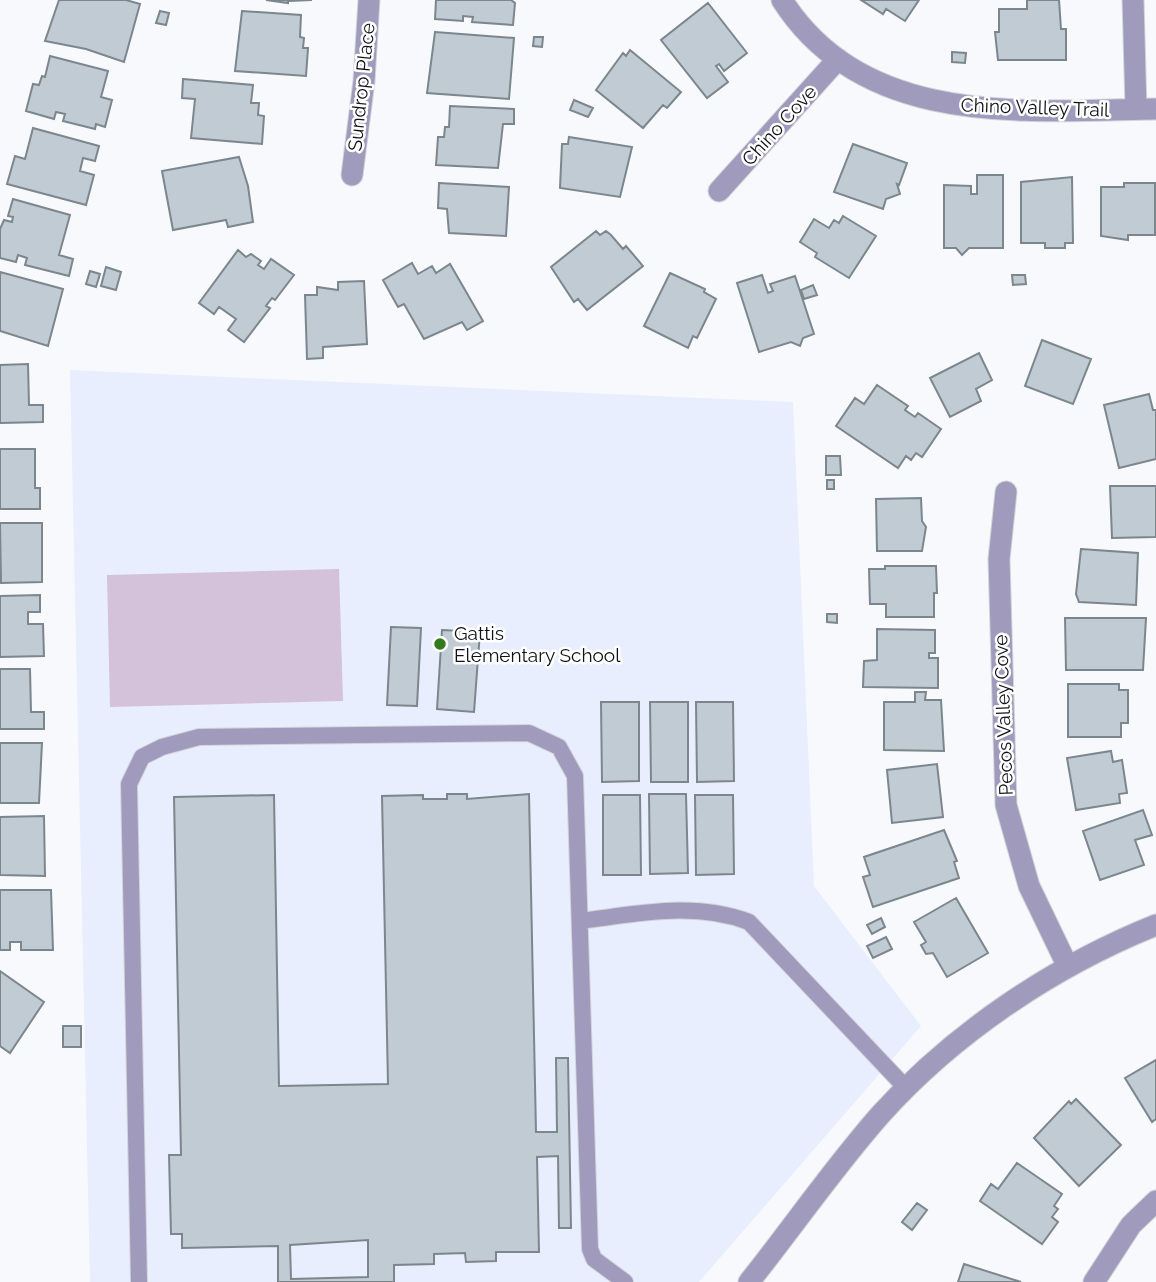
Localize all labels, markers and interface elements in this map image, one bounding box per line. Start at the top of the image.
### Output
street label: Sundrop Place [343,22,379,152]
street label: Chino Cove [737,80,821,170]
street label: Chino Valley Trail [960,93,1110,121]
place label: Gattis Elementary School [454,622,621,666]
street label: Pecos Valley Cove [989,634,1017,796]
marker: Gattis Elementary School [432,636,448,652]

